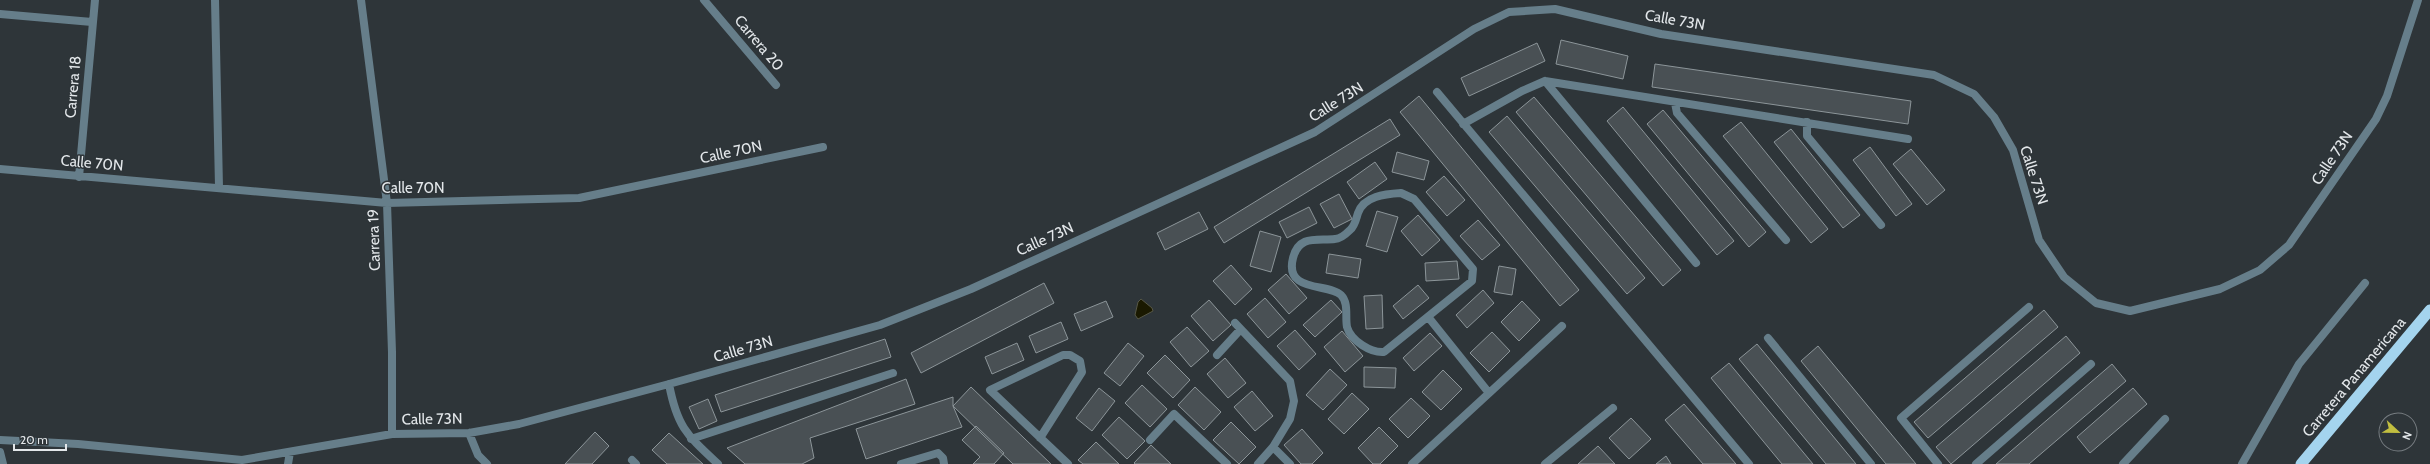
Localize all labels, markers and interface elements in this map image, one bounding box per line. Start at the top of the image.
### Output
street label: Calle 73N [1644,6,1706,34]
street label: Carrera 20 [731,12,787,74]
street label: Carrera 18 [61,55,85,119]
street label: Calle 73N [1305,78,1367,126]
street label: Calle 73N [2308,128,2356,188]
street label: Calle 70N [698,137,764,167]
street label: Calle 73N [2016,143,2052,207]
street label: Calle 70N [60,151,124,175]
street label: Calle 70N [382,179,444,197]
street label: Carrera 19 [364,209,384,271]
street label: Calle 73N [1014,218,1076,260]
street label: Carretera Panamericana [2299,313,2410,441]
street label: Calle 73N [711,332,775,366]
street label: Calle 73N [401,409,463,429]
north arrow [2378,412,2418,452]
scale bar [14,426,66,452]
text: N [2399,430,2415,442]
text: 20 m [20,432,48,447]

